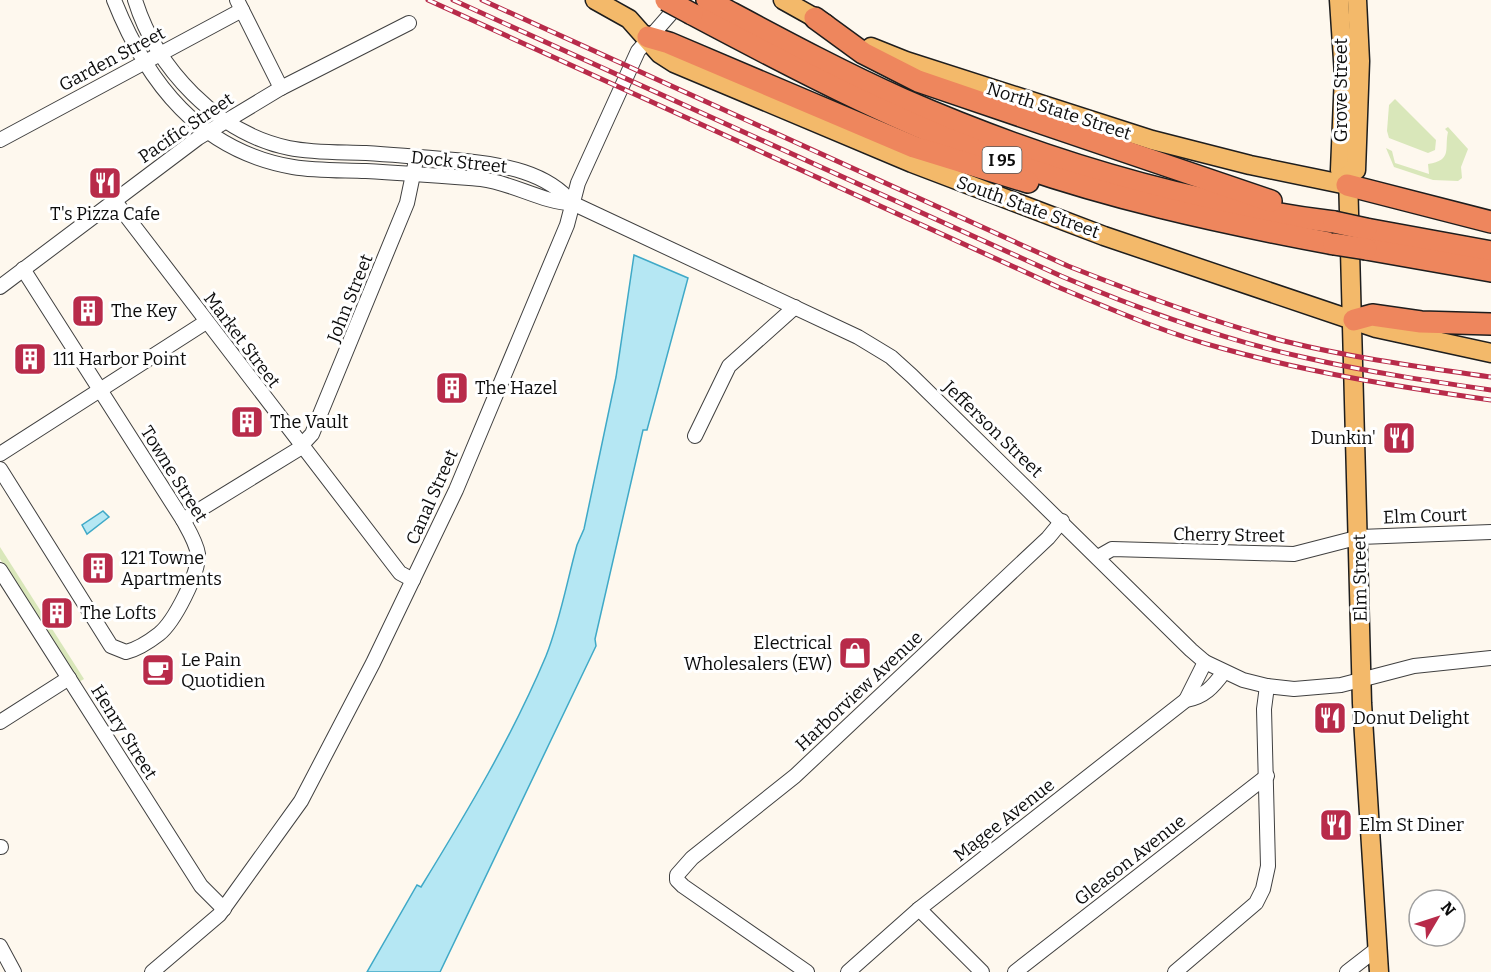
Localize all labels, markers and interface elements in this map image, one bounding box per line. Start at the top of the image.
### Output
street label: Garden Street [55,22,169,96]
street label: Grove Street [1330,37,1352,142]
street label: North State Street [984,77,1135,145]
street label: Pacific Street [134,88,238,168]
street label: Dock Street [410,146,509,178]
road number: I 95 [982,147,1022,173]
restaurant icon: T's Pizza Cafe [87,165,123,201]
street label: South State Street [954,171,1103,243]
place label: T's Pizza Cafe [50,203,160,225]
street label: John Street [322,250,378,346]
street label: Market Street [199,288,285,392]
building icon: The Key [70,293,106,329]
place label: The Key [111,300,177,322]
building icon: 111 Harbor Point [12,341,48,377]
place label: 111 Harbor Point [53,348,187,370]
building icon: The Hazel [434,370,470,406]
street label: Jefferson Street [938,375,1048,482]
place label: The Hazel [475,377,558,399]
building icon: The Vault [229,404,265,440]
place label: The Vault [270,411,349,433]
restaurant icon: Dunkin' [1381,420,1417,456]
street label: Towne Street [136,422,213,527]
place label: Dunkin' [1311,427,1376,449]
street label: Canal Street [401,446,463,548]
street label: Elm Court [1383,504,1468,528]
street label: Cherry Street [1173,523,1286,547]
street label: Elm Street [1348,533,1372,622]
place label: 121 Towne Apartments [121,547,222,590]
building icon: 121 Towne Apartments [80,550,116,586]
building icon: The Lofts [39,595,75,631]
place label: The Lofts [80,602,156,624]
street label: Harborview Avenue [791,626,927,756]
place label: Electrical Wholesalers (EW) [684,632,832,675]
shop icon: Electrical Wholesalers (EW) [837,635,873,671]
place label: Le Pain Quotidien [181,649,266,692]
cafe icon: Le Pain Quotidien [140,652,176,688]
street label: Henry Street [86,681,162,784]
restaurant icon: Donut Delight [1312,700,1348,736]
place label: Donut Delight [1353,707,1470,729]
street label: Magee Avenue [949,774,1059,866]
restaurant icon: Elm St Diner [1318,807,1354,843]
street label: Gleason Avenue [1070,810,1190,910]
place label: Elm St Diner [1359,814,1464,836]
north arrow [1407,888,1467,948]
text: N [1437,898,1460,920]

